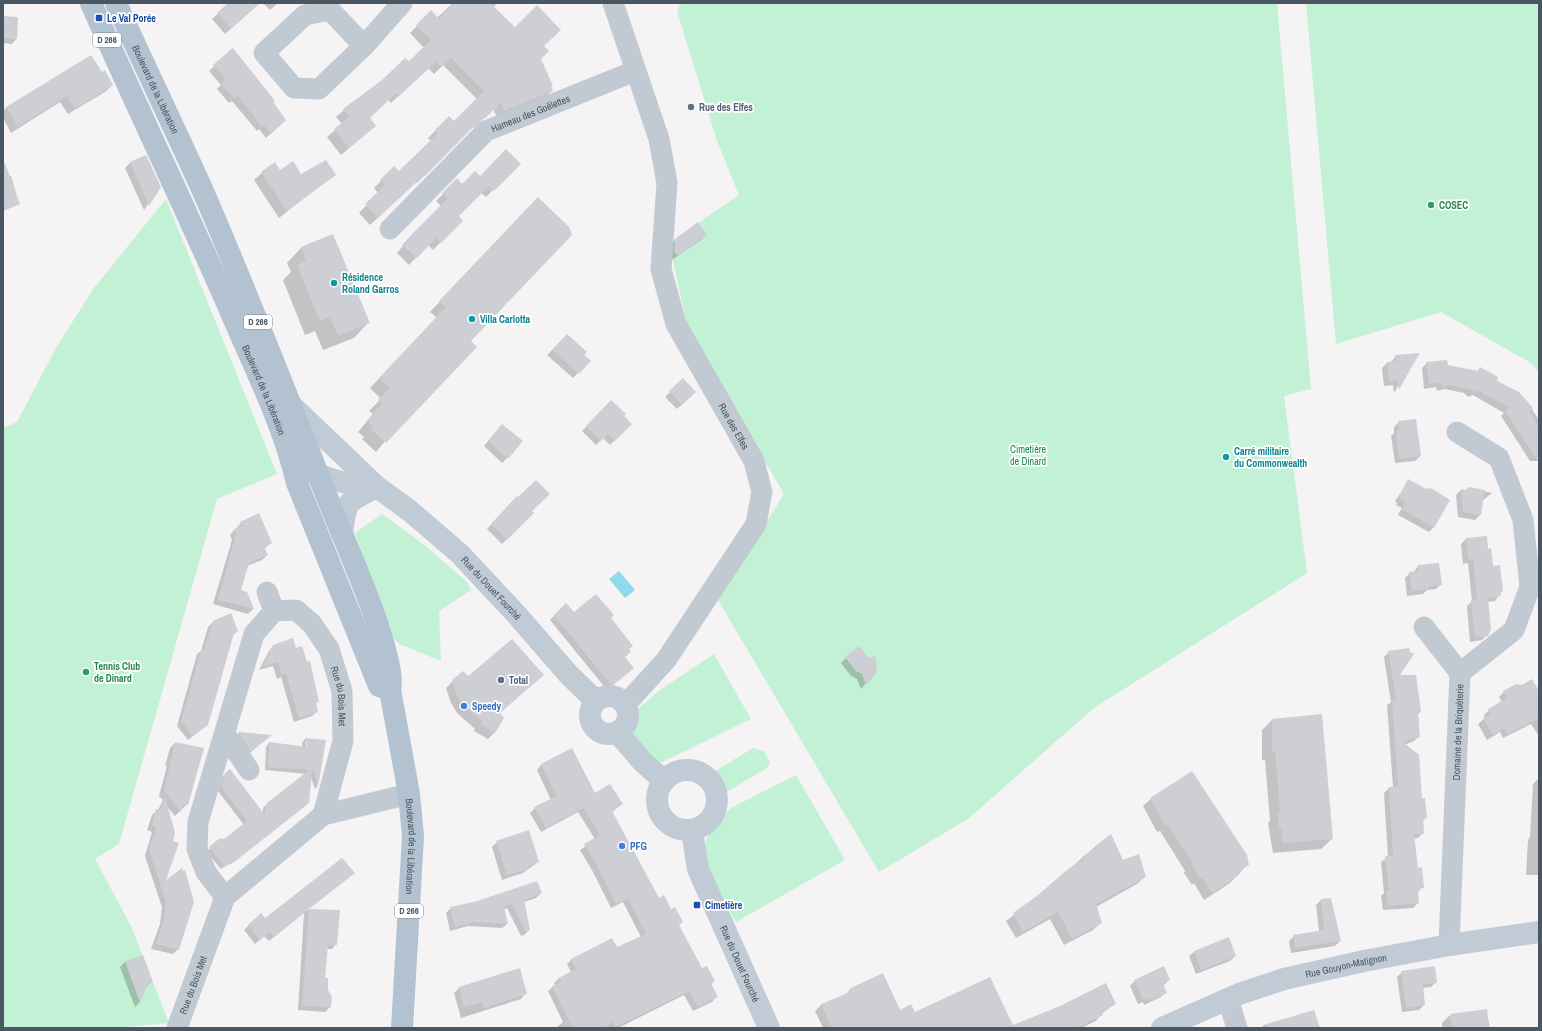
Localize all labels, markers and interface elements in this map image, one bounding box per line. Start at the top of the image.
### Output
place label: Le Val Porée [107,12,156,25]
marker: Le Val Porée [94,13,104,23]
road number: D 266 [93,33,121,47]
street label: Boulevard de la Libération [129,43,182,136]
street label: Hameau des Goëlettes [489,92,572,135]
place label: Rue des Elfes [699,101,753,114]
marker: Rue des Elfes [686,102,696,112]
place label: COSEC [1439,199,1468,212]
marker: COSEC [1426,200,1436,210]
place label: Résidence Roland Garros [342,271,399,296]
marker: Résidence Roland Garros [329,278,339,288]
place label: Villa Carlotta [480,313,530,326]
marker: Villa Carlotta [467,314,477,324]
road number: D 266 [244,315,272,329]
street label: Boulevard de la Libération [239,343,288,437]
street label: Rue des Elfes [715,401,752,452]
park label: Cimetière de Dinard [1010,443,1046,468]
place label: Carré militaire du Commonwealth [1234,445,1307,470]
marker: Carré militaire du Commonwealth [1221,452,1231,462]
street label: Rue du Douet Fourché [458,554,524,623]
place label: Tennis Club de Dinard [94,660,140,685]
street label: Rue du Bois Met [328,665,349,727]
marker: Tennis Club de Dinard [81,667,91,677]
place label: Total [509,674,528,687]
marker: Total [496,675,506,685]
street label: Domaine de la Briquèterie [1450,683,1467,781]
place label: Speedy [472,700,502,713]
marker: Speedy [459,701,469,711]
street label: Boulevard de la Libération [402,798,419,895]
place label: PFG [630,840,647,853]
marker: PFG [617,841,627,851]
place label: Cimetière [705,899,743,912]
marker: Cimetière [692,900,702,910]
road number: D 266 [395,904,423,918]
street label: Rue du Douet Fourché [717,923,763,1005]
street label: Rue Gouyon-Matignon [1304,951,1388,981]
street label: Rue du Bois Met [177,953,210,1016]

